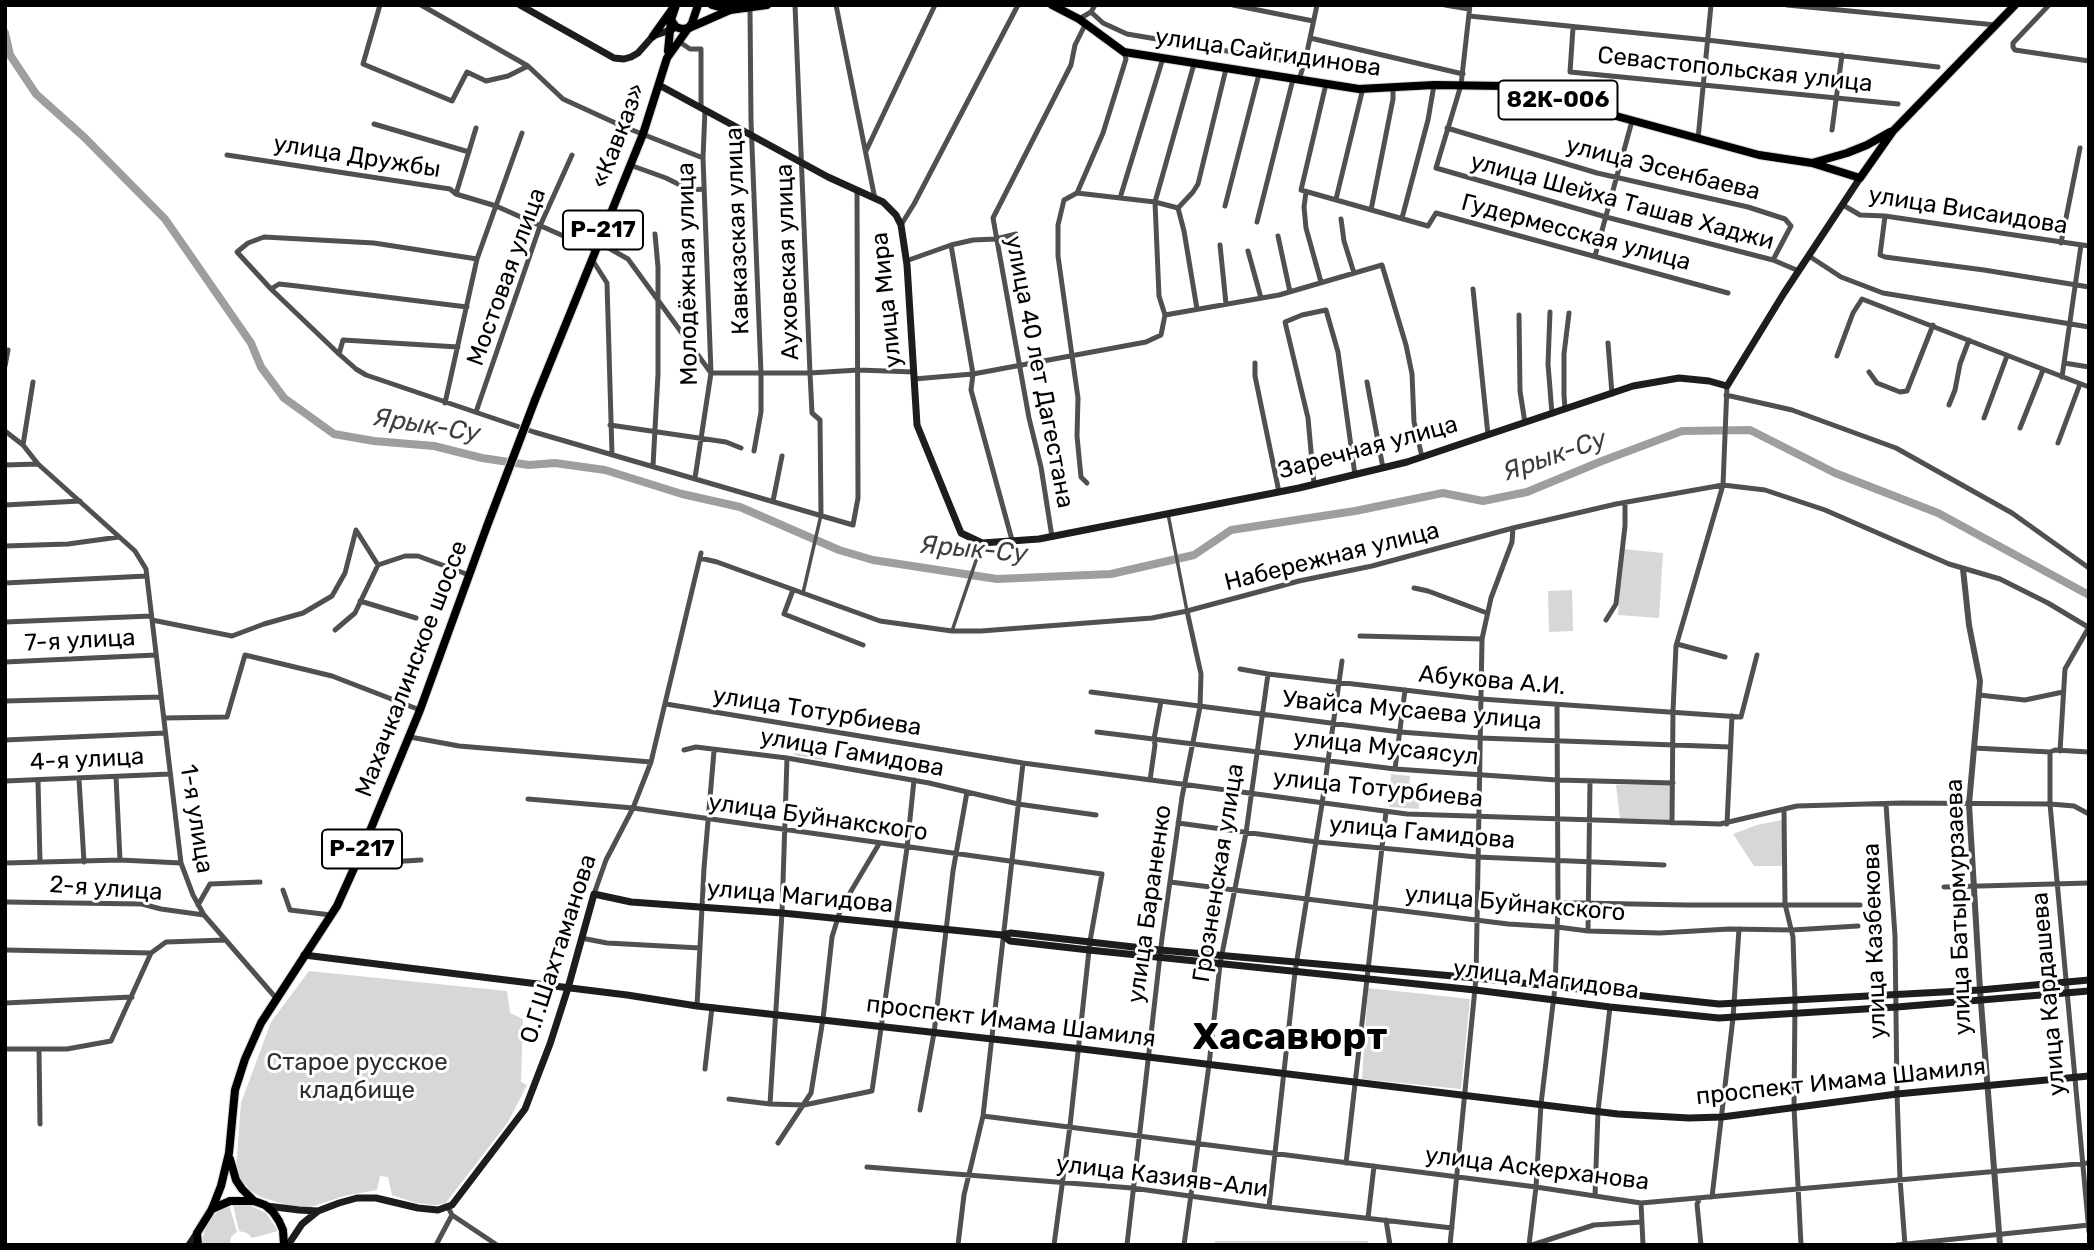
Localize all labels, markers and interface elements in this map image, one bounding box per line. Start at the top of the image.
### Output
street label: улица Сайгидинова [1153,23,1383,83]
street label: Севастопольская улица [1596,41,1874,99]
street label: «Кавказ» [586,80,652,192]
road number: 82К-006 [1498,80,1618,120]
street label: Кавказская улица [720,127,756,335]
street label: улица Дружбы [271,130,443,184]
street label: улица Эсенбаева [1563,131,1763,207]
street label: улица Шейха Ташав Хаджи [1467,148,1777,256]
street label: Молодёжная улица [672,162,704,386]
street label: Ауховская улица [770,163,806,361]
street label: улица Висаидова [1866,181,2070,241]
street label: Мостовая улица [462,184,552,370]
street label: Гудермесская улица [1458,189,1694,277]
road number: Р-217 [563,210,643,249]
street label: улица Мира [866,231,908,369]
street label: улица 40 лет Дагестана [998,233,1080,511]
water label: Ярык-Су [371,402,483,450]
street label: Заречная улица [1275,410,1461,486]
water label: Ярык-Су [1499,424,1611,488]
street label: Набережная улица [1222,516,1442,598]
water label: Ярык-Су [919,530,1029,570]
street label: Махачкалинское шоссе [350,537,474,801]
street label: 7-я улица [24,624,136,658]
street label: Абукова А.И. [1417,660,1567,702]
street label: улица Тотурбиева [711,681,923,743]
street label: Увайса Мусаева улица [1281,685,1543,737]
street label: улица Гамидова [758,723,946,783]
street label: улица Мусаясул [1292,724,1480,772]
street label: 4-я улица [29,743,145,777]
street label: 1-я улица [173,762,219,876]
street label: Грозненская улица [1187,762,1251,984]
street label: улица Тотурбиева [1272,764,1484,814]
street label: улица Батырмурзаева [1940,778,1978,1036]
street label: улица Буйнакского [706,788,930,848]
street label: улица Бараненко [1122,803,1178,1005]
street label: улица Гамидова [1328,811,1516,855]
road number: Р-217 [322,830,402,869]
street label: улица Казбекова [1857,843,1893,1039]
street label: О.Г.Шахтаманова [515,851,603,1047]
street label: 2-я улица [49,871,163,907]
street label: улица Магидова [706,875,894,919]
street label: улица Буйнакского [1403,880,1627,928]
street label: улица Кардашева [2026,891,2072,1097]
street label: улица Магидова [1451,954,1641,1006]
street label: проспект Имама Шамиля [865,990,1157,1054]
district label: Хасавюрт [1193,1015,1387,1061]
park label: Старое русское кладбище [266,1049,448,1105]
street label: проспект Имама Шамиля [1695,1052,1987,1112]
street label: улица Аскерханова [1423,1141,1651,1197]
street label: улица Казияв-Али [1054,1150,1270,1204]

